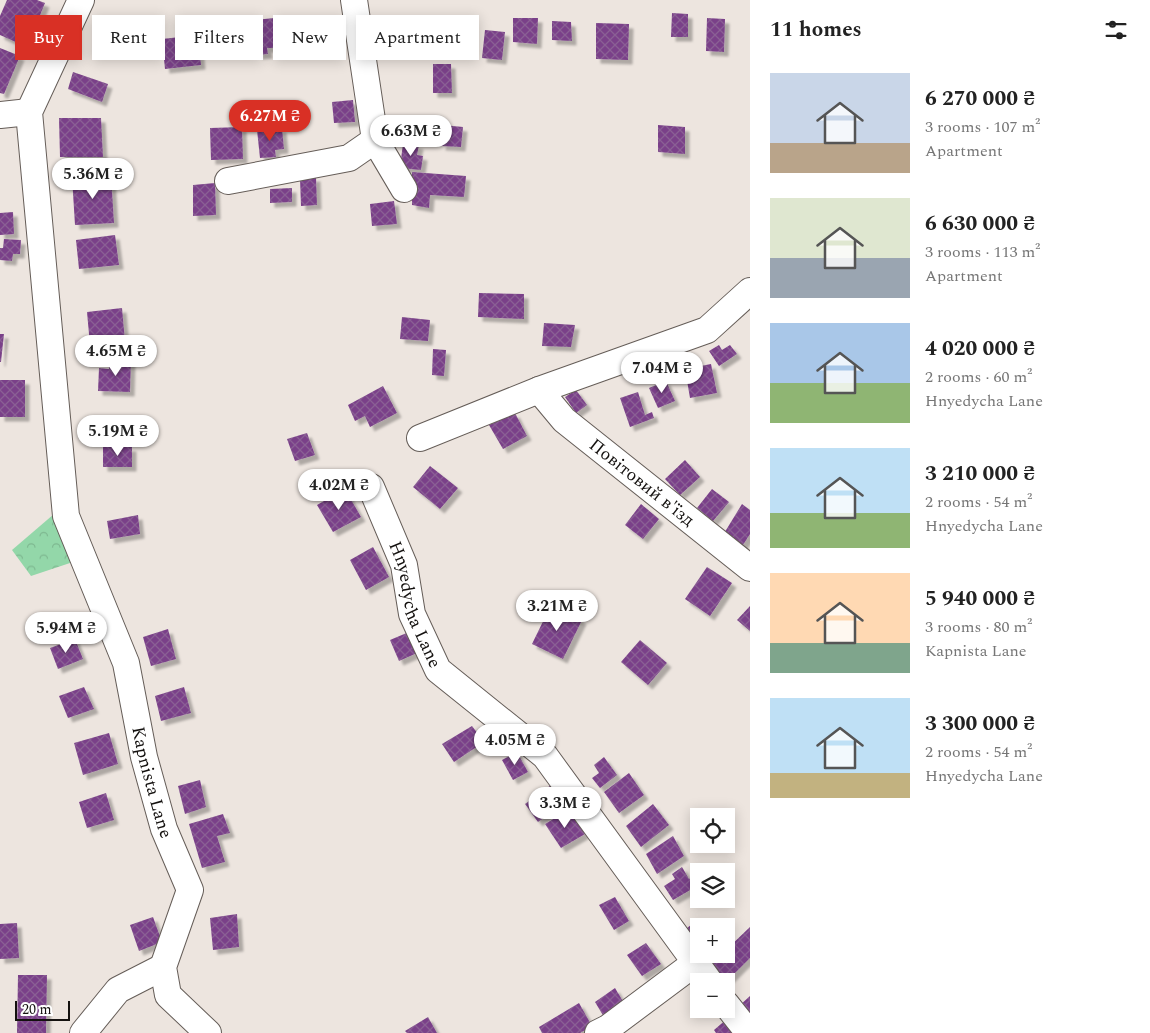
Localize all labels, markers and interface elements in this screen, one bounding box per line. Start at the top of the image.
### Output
text: 11 homes [770,14,862,46]
chip: Buy [15,15,82,60]
chip: Rent [92,15,165,60]
chip: Filters [175,15,263,60]
chip: New [273,15,346,60]
chip: Apartment [356,15,479,60]
icon: filters [1102,16,1130,44]
text: 6 270 000 ₴ [925,83,1035,115]
icon: home [810,93,870,153]
pin: 6.27M ₴ [224,100,316,142]
text: 6.27M ₴ [240,104,300,128]
pin: 6.63M ₴ [365,114,457,157]
text: 3 rooms · 107 m² [925,115,1040,139]
text: 6.63M ₴ [381,119,441,143]
text: Apartment [925,139,1003,163]
pin: 5.36M ₴ [47,158,139,200]
text: 5.36M ₴ [63,162,123,186]
text: 6 630 000 ₴ [925,208,1035,240]
icon: home [810,218,870,278]
text: 3 rooms · 113 m² [925,240,1040,264]
text: Apartment [925,264,1003,288]
text: 4 020 000 ₴ [925,333,1035,365]
pin: 4.65M ₴ [70,334,162,377]
text: 4.65M ₴ [86,339,146,363]
icon: home [810,343,870,403]
pin: 7.04M ₴ [616,352,708,394]
text: 7.04M ₴ [632,356,692,380]
text: 2 rooms · 60 m² [925,365,1032,389]
text: Hnyedycha Lane [925,389,1043,413]
pin: 5.19M ₴ [72,414,164,457]
text: 5.19M ₴ [88,419,148,443]
street label: Повітовий в'їзд [583,432,701,533]
text: 3 210 000 ₴ [925,458,1035,490]
pin: 4.02M ₴ [293,468,385,511]
icon: home [810,468,870,528]
text: 4.02M ₴ [309,473,369,497]
text: 2 rooms · 54 m² [925,490,1032,514]
text: Hnyedycha Lane [925,514,1043,538]
street label: Hnyedycha Lane [381,537,448,673]
text: 5 940 000 ₴ [925,583,1035,615]
pin: 3.21M ₴ [511,590,603,632]
icon: home [810,593,870,653]
text: 3.21M ₴ [527,594,587,618]
pin: 5.94M ₴ [20,612,112,654]
text: 3 rooms · 80 m² [925,615,1032,639]
text: 5.94M ₴ [36,616,96,640]
text: Kapnista Lane [925,639,1027,663]
text: 3 300 000 ₴ [925,708,1035,740]
icon: home [810,718,870,778]
street label: Kapnista Lane [124,724,179,843]
pin: 4.05M ₴ [469,724,561,766]
text: 4.05M ₴ [485,728,545,752]
text: 2 rooms · 54 m² [925,740,1032,764]
text: Hnyedycha Lane [925,764,1043,788]
pin: 3.3M ₴ [524,786,606,829]
text: 3.3M ₴ [539,791,591,815]
map controls [690,808,735,1018]
button: locate [690,808,735,853]
button: layers [690,863,735,908]
button: + [690,918,735,963]
button: − [690,973,735,1018]
scale bar [15,998,70,1021]
text: 20 m [22,999,52,1020]

